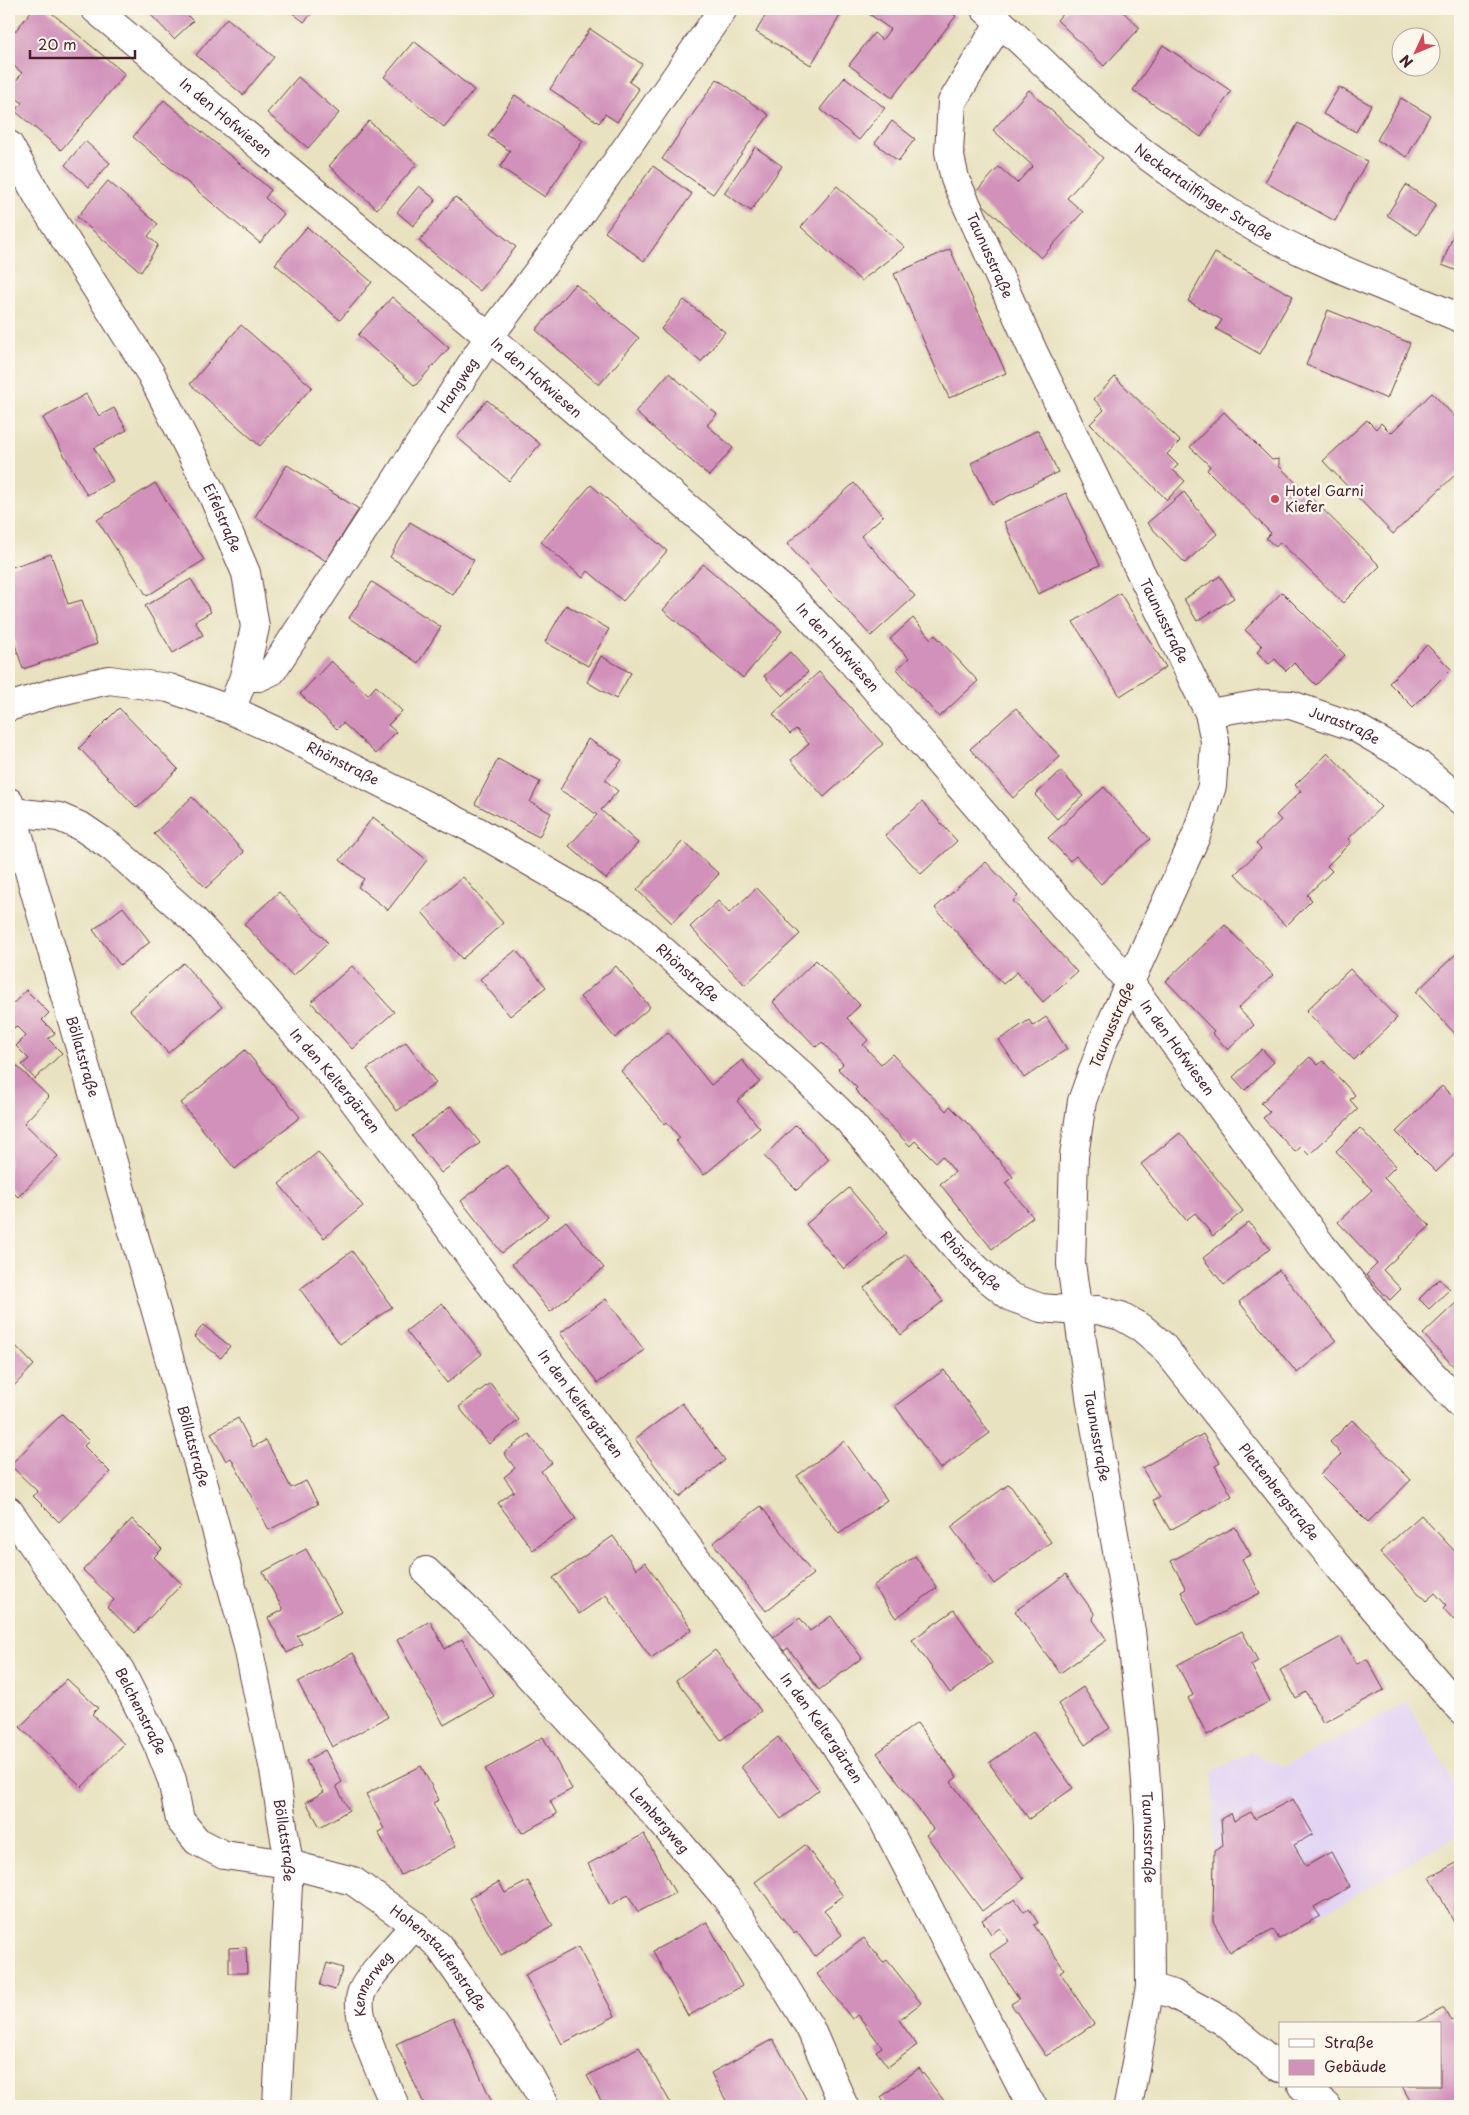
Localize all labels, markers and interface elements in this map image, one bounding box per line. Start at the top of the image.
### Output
scale bar [30,28,135,60]
north arrow [1392,28,1442,78]
text: 20 m [38,32,77,55]
text: N [1395,50,1418,73]
street label: In den Hofwiesen [175,73,277,162]
street label: Neckartailfinger Straße [1130,139,1277,245]
street label: Taunusstraße [962,209,1019,301]
street label: In den Hofwiesen [486,332,587,422]
street label: Hangweg [431,353,483,417]
street label: Eifelstraße [198,479,247,555]
place label: Hotel Garni Kiefer [1285,480,1364,517]
marker: Hotel Garni Kiefer [1269,493,1281,505]
street label: Taunusstraße [1135,575,1194,667]
street label: In den Hofwiesen [792,598,884,696]
street label: Jurastraße [1306,701,1384,749]
street label: Rhönstraße [303,736,383,790]
street label: Rhönstraße [652,938,724,1006]
street label: Taunusstraße [1084,978,1139,1071]
street label: In den Hofwiesen [1135,995,1220,1100]
street label: Böllatstraße [61,1013,105,1100]
street label: In den Keltergärten [285,1023,385,1137]
street label: Rhönstraße [936,1226,1006,1296]
street label: In den Keltergärten [533,1345,629,1462]
street label: Taunusstraße [1079,1389,1116,1483]
street label: Böllatstraße [173,1403,215,1489]
street label: Plettenbergstraße [1234,1438,1325,1545]
street label: Belchenstraße [110,1664,172,1758]
street label: In den Keltergärten [775,1668,868,1787]
street label: Lembergweg [625,1782,695,1858]
street label: Taunusstraße [1137,1791,1160,1883]
street label: Böllatstraße [269,1797,300,1882]
street label: Hohenstaufenstraße [386,1899,492,2015]
street label: Kennerweg [349,1946,397,2018]
legend [1279,2022,1442,2088]
text: Straße [1324,2030,1374,2053]
text: Gebäude [1324,2054,1386,2077]

